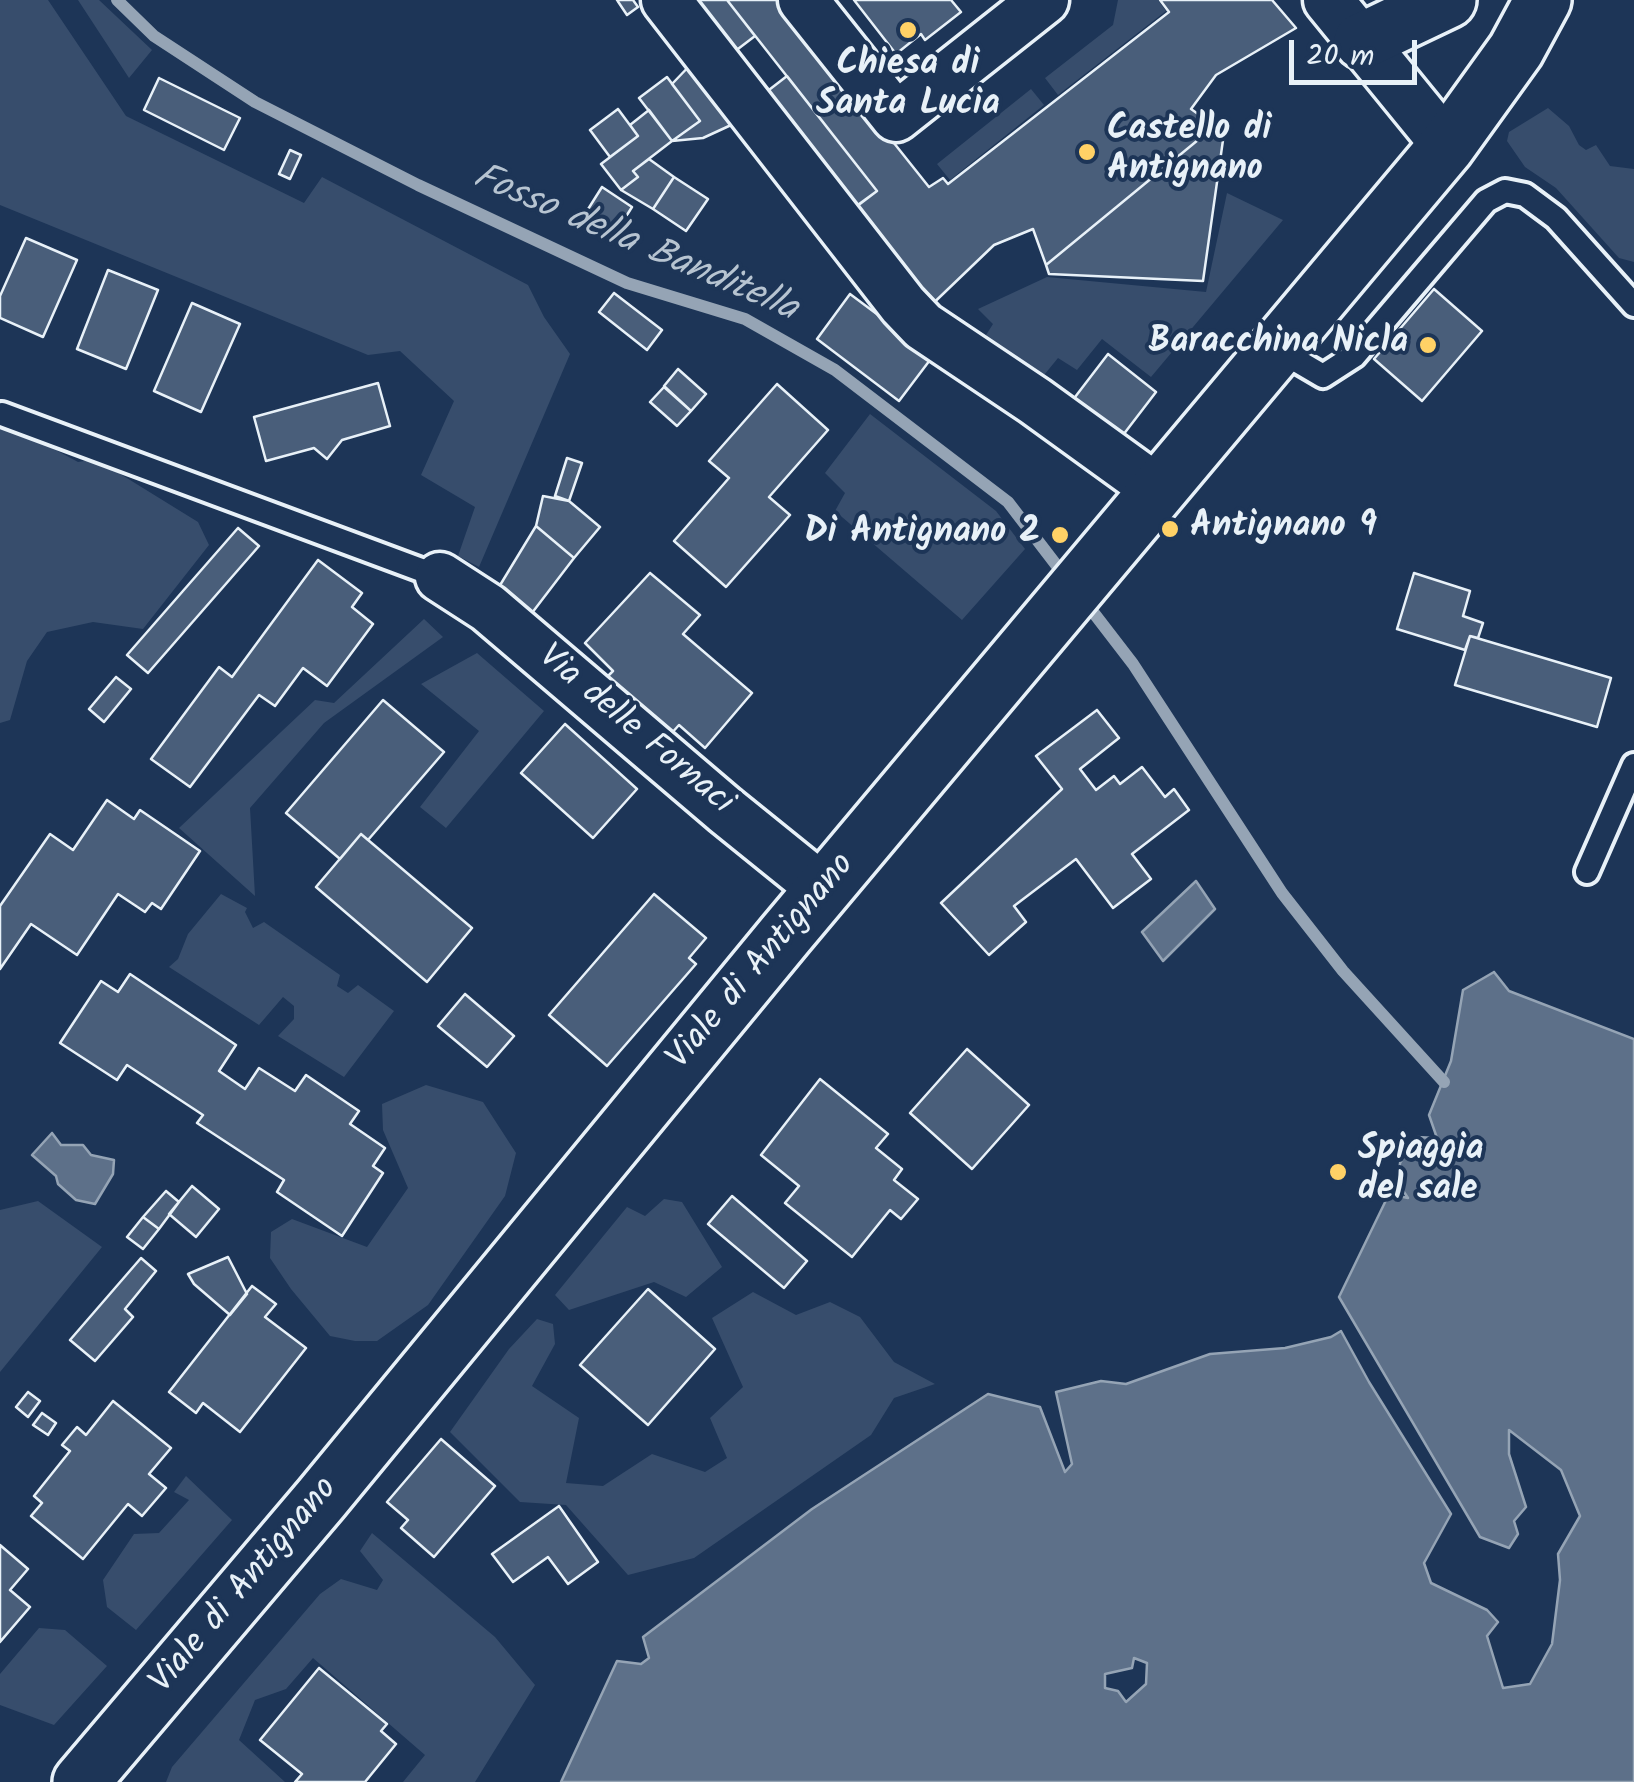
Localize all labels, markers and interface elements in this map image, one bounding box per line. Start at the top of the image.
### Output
marker: Chiesa di Santa Lucia [897,19,919,41]
scale bar [1294,20,1422,82]
text: 20 m [1306,33,1374,81]
place label: Chiesa di Santa Lucia [816,46,1000,128]
place label: Castello di Antignano [1107,111,1272,193]
marker: Castello di Antignano [1076,141,1098,163]
water label: Fosso della Banditella [465,157,803,335]
place label: Baracchina Nicla [1149,324,1408,366]
marker: Baracchina Nicla [1417,334,1439,356]
place label: Antignano 9 [1190,508,1377,550]
place label: Di Antignano 2 [804,514,1040,556]
marker: Antignano 9 [1159,518,1181,540]
marker: Di Antignano 2 [1049,524,1071,546]
street label: Via delle Fornaci [528,638,740,826]
street label: Viale di Antignano [660,846,866,1080]
place label: Spiaggia del sale [1358,1131,1484,1213]
marker: Spiaggia del sale [1327,1161,1349,1183]
street label: Viale di Antignano [143,1470,349,1704]

